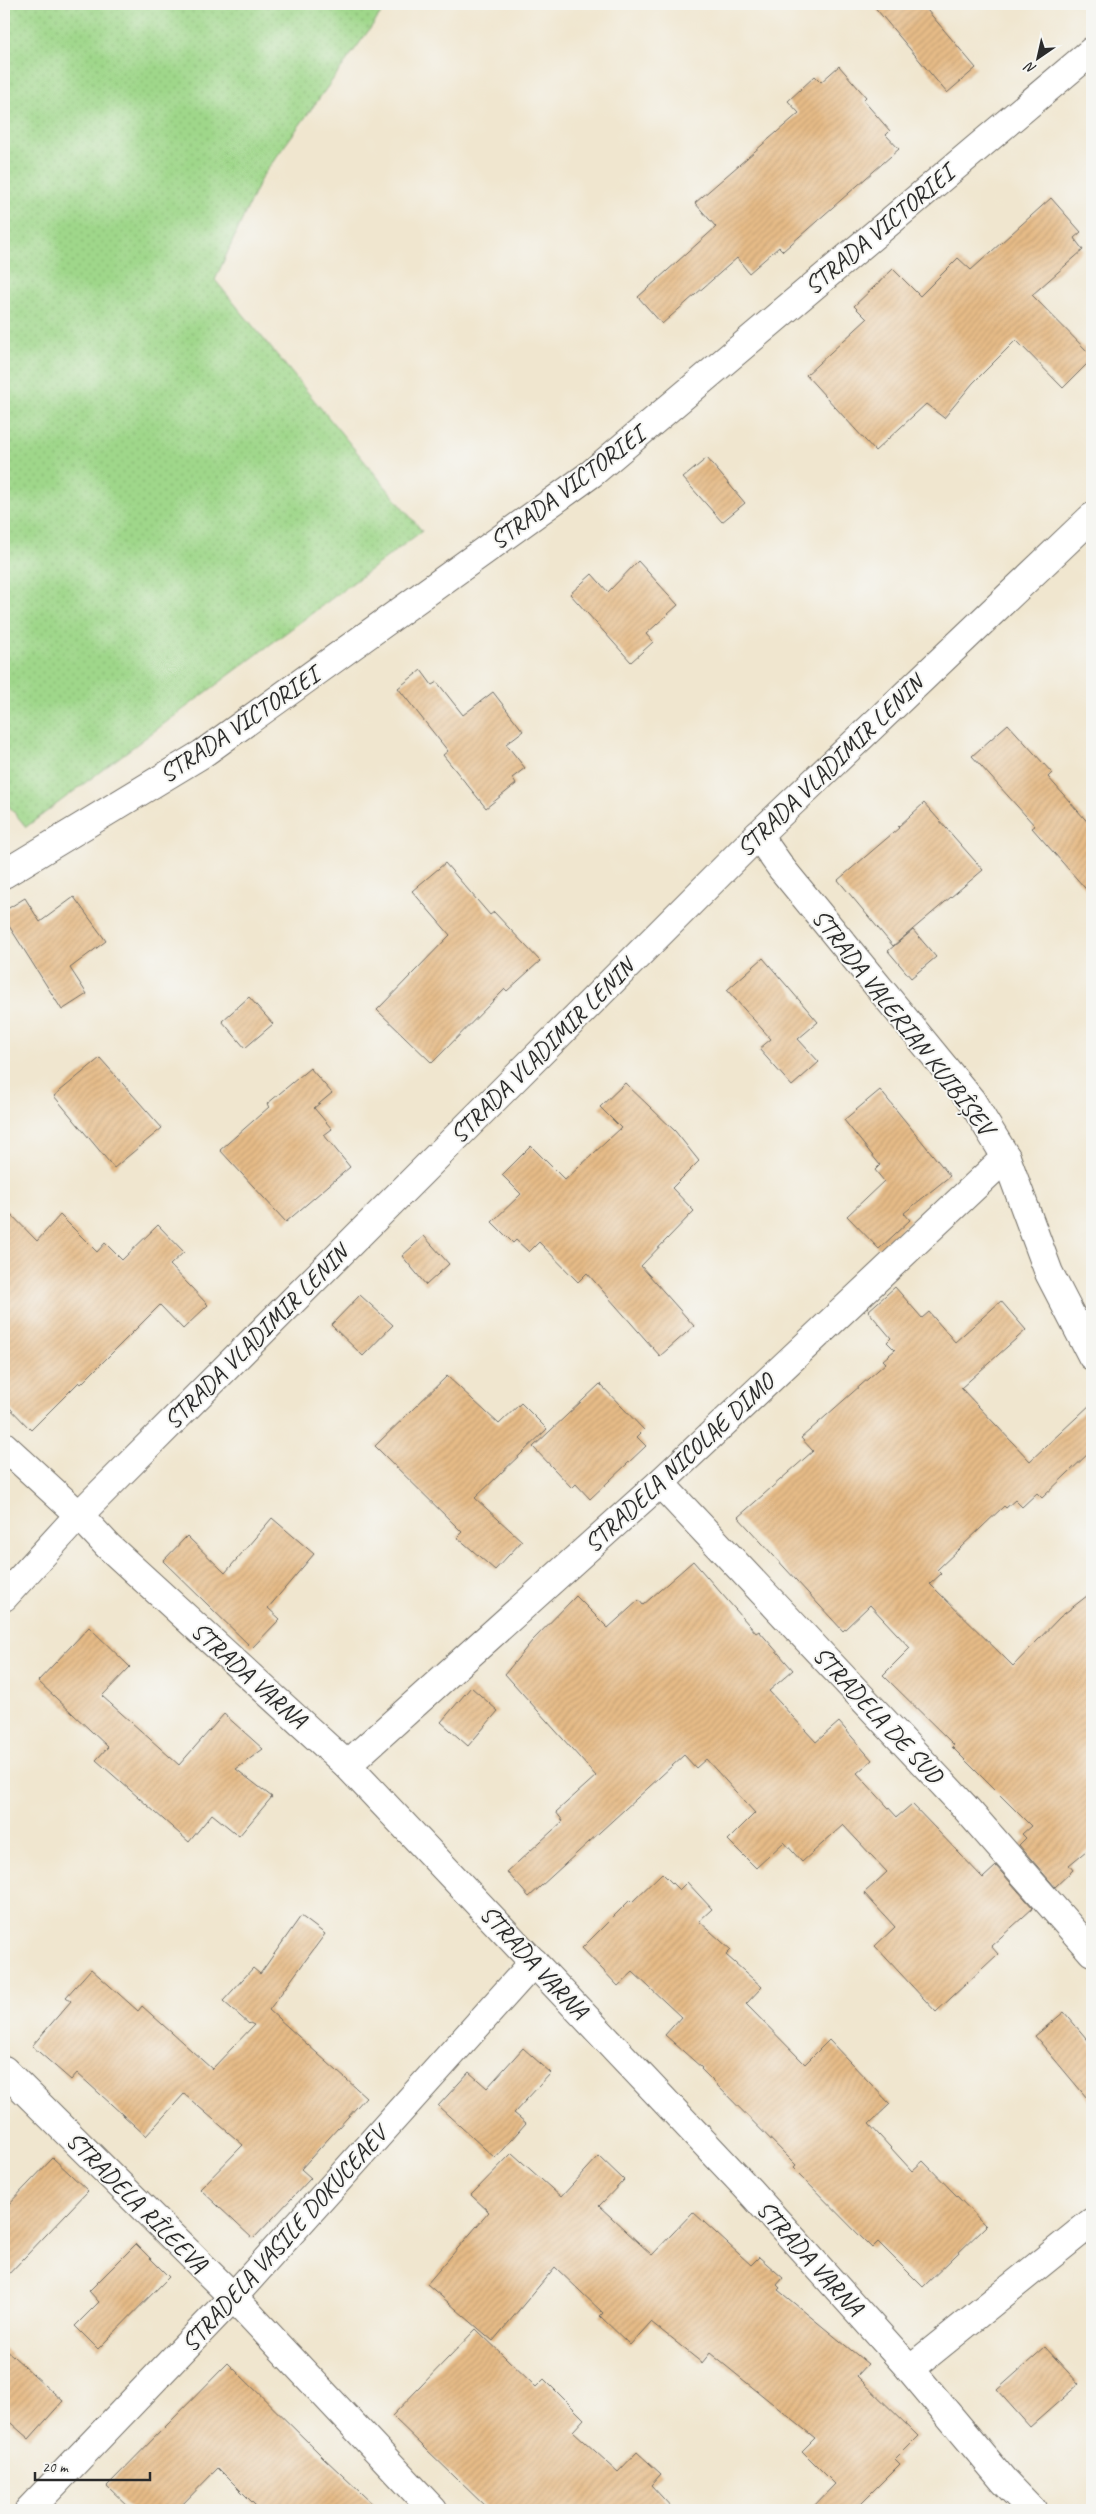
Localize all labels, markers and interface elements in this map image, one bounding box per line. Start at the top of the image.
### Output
north arrow [1014,32,1064,82]
text: N [1021,58,1039,78]
street label: STRADA VICTORIEI [798,154,965,302]
street label: STRADA VICTORIEI [483,416,656,557]
street label: STRADA VICTORIEI [153,656,330,790]
street label: STRADA VLADIMIR LENIN [730,666,933,864]
street label: STRADA VALERIAN KUIBÎȘEV [805,902,1004,1145]
street label: STRADA VLADIMIR LENIN [443,949,644,1150]
street label: STRADA VLADIMIR LENIN [157,1235,358,1436]
street label: STRADELA NICOLAE DIMO [577,1365,783,1560]
street label: STRADA VARNA [184,1615,315,1736]
street label: STRADELA DE SUD [806,1639,951,1792]
street label: STRADA VARNA [473,1898,596,2027]
street label: STRADELA VASILE DOKUCEAEV [174,2116,397,2359]
street label: STRADELA RÎLEEVA [59,2124,215,2280]
street label: STRADA VARNA [750,2193,871,2324]
scale bar [35,2449,150,2481]
text: 20 m [42,2458,69,2477]

